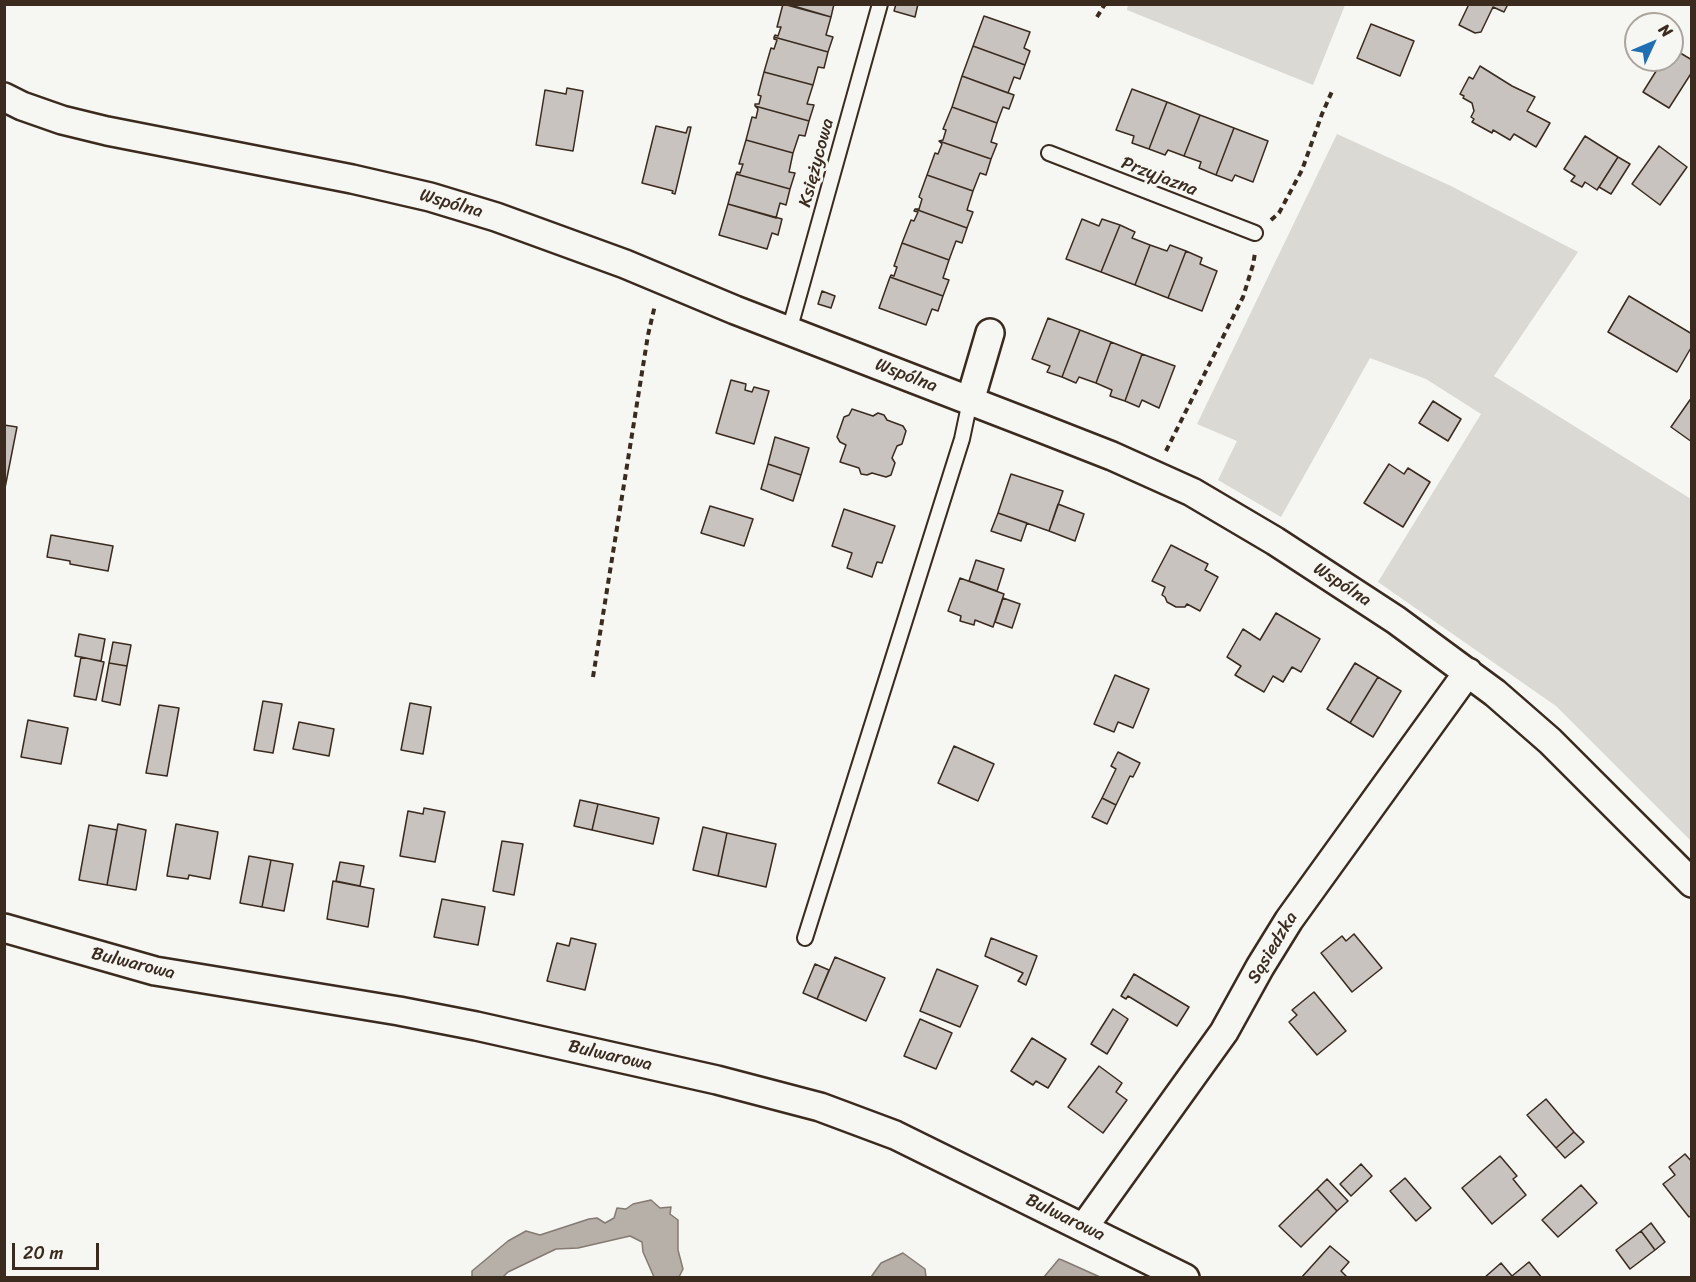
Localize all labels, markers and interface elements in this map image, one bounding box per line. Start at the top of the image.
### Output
north arrow [1624,12,1684,72]
text: N [1652,16,1680,45]
street label: Księżycowa [795,116,839,210]
street label: Przyjazna [1118,153,1200,201]
street label: Wspólna [417,185,485,223]
street label: Wspólna [872,354,940,398]
street label: Wspólna [1309,558,1375,612]
street label: Sąsiedzka [1243,908,1303,988]
street label: Bulwarowa [89,943,177,985]
street label: Bulwarowa [566,1036,654,1076]
street label: Bulwarowa [1022,1190,1108,1246]
scale bar [15,1231,102,1269]
text: 20 m [23,1237,63,1269]

